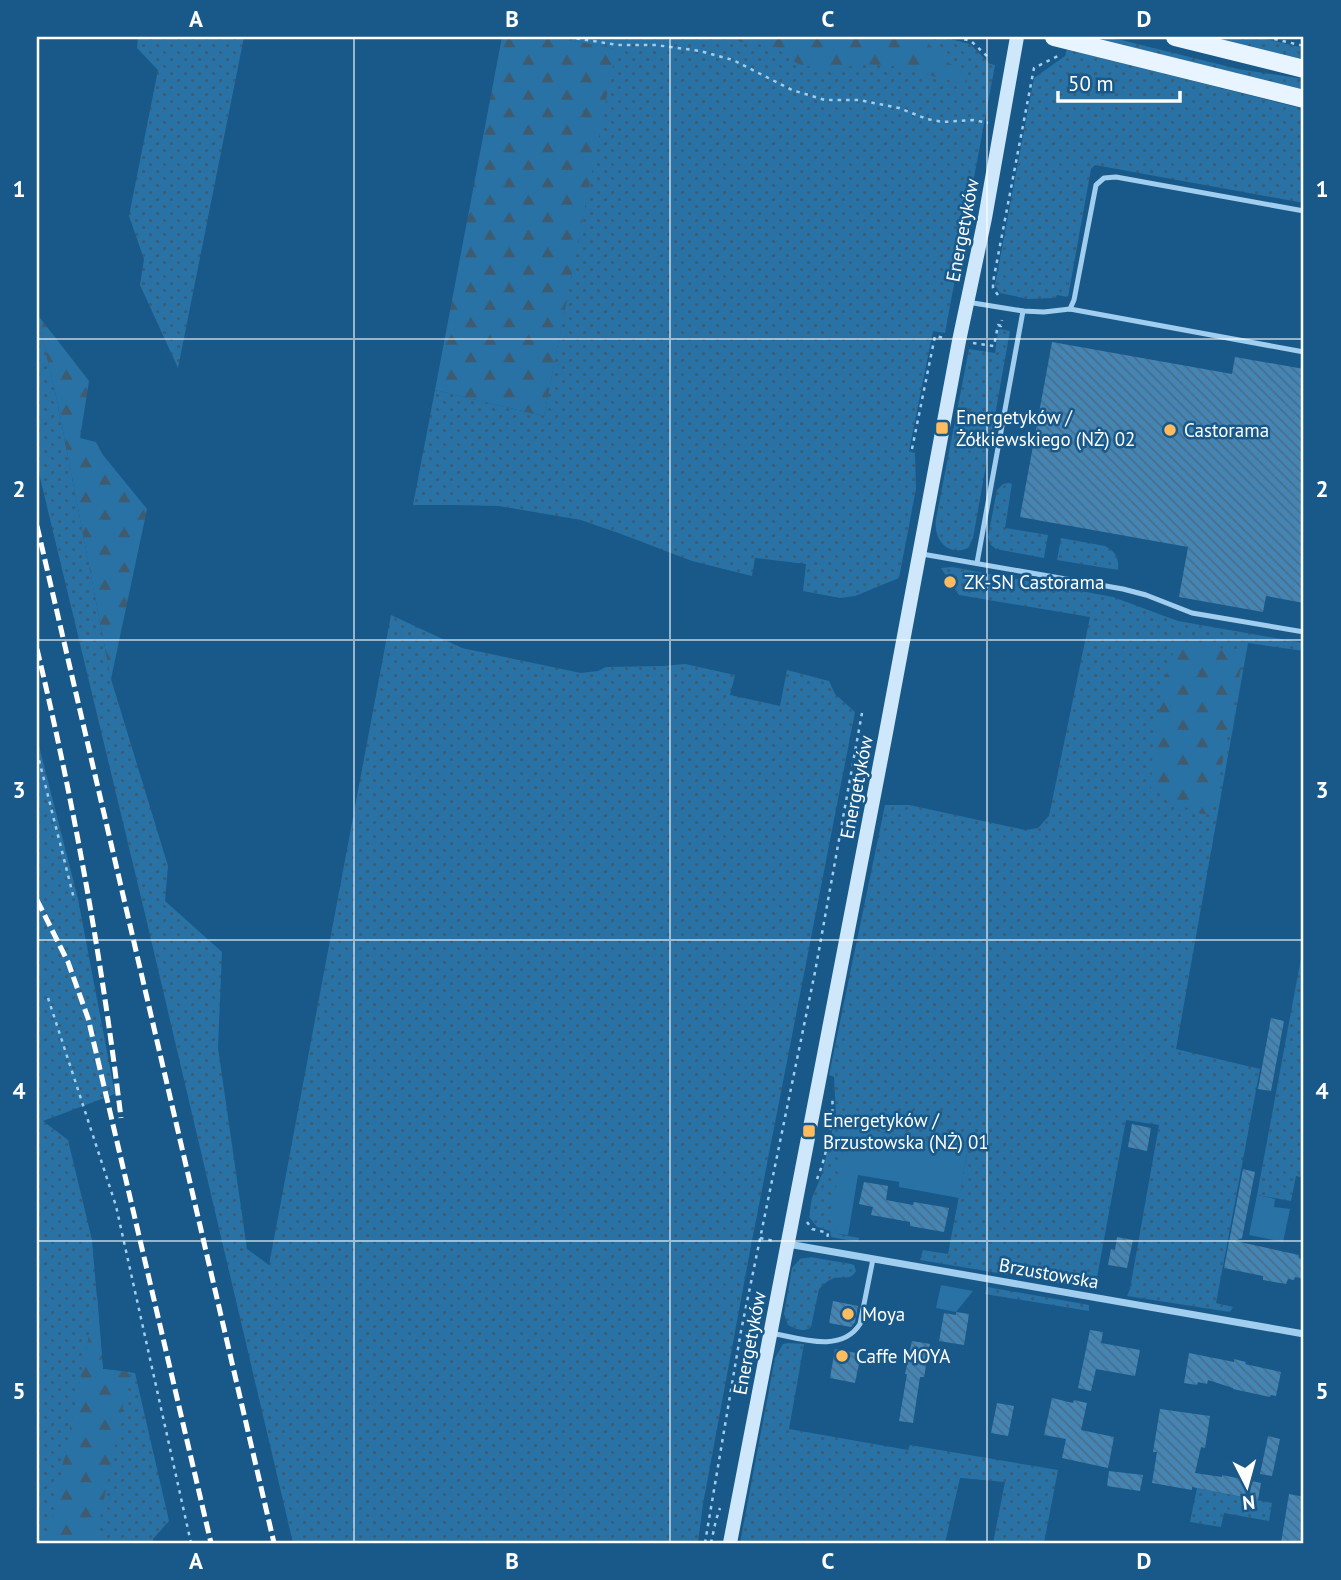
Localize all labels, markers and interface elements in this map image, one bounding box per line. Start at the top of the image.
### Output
text: A [189,4,203,33]
text: B [505,4,519,33]
text: C [822,4,835,33]
text: D [1137,4,1151,33]
scale bar [1058,60,1180,104]
text: 50 m [1068,70,1114,97]
text: 1 [12,174,26,203]
text: 1 [1315,174,1329,203]
street label: Energetyków [940,176,984,284]
place label: Energetyków / Żółkiewskiego (NŻ) 02 [956,405,1135,451]
place label: Castorama [1184,418,1269,442]
marker: Energetyków / Żółkiewskiego (NŻ) 02 [934,420,950,436]
marker: Castorama [1162,422,1178,438]
text: 2 [12,474,26,503]
text: 2 [1315,474,1329,503]
place label: ZK-SN Castorama [964,570,1104,594]
marker: ZK-SN Castorama [942,574,958,590]
street label: Energetyków [834,733,878,841]
text: 3 [12,775,26,804]
text: 3 [1315,775,1329,804]
text: 4 [12,1076,26,1105]
text: 4 [1315,1076,1329,1105]
place label: Energetyków / Brzustowska (NŻ) 01 [823,1108,989,1154]
marker: Energetyków / Brzustowska (NŻ) 01 [801,1123,817,1139]
street label: Brzustowska [997,1252,1101,1294]
street label: Energetyków [727,1289,771,1397]
place label: Moya [862,1302,905,1326]
marker: Moya [840,1306,856,1322]
place label: Caffe MOYA [856,1344,950,1368]
marker: Caffe MOYA [834,1348,850,1364]
text: 5 [12,1376,26,1405]
text: 5 [1315,1376,1329,1405]
north arrow [1212,1450,1282,1520]
text: N [1241,1490,1256,1515]
text: A [189,1546,203,1575]
text: B [505,1546,519,1575]
text: C [822,1546,835,1575]
text: D [1137,1546,1151,1575]

